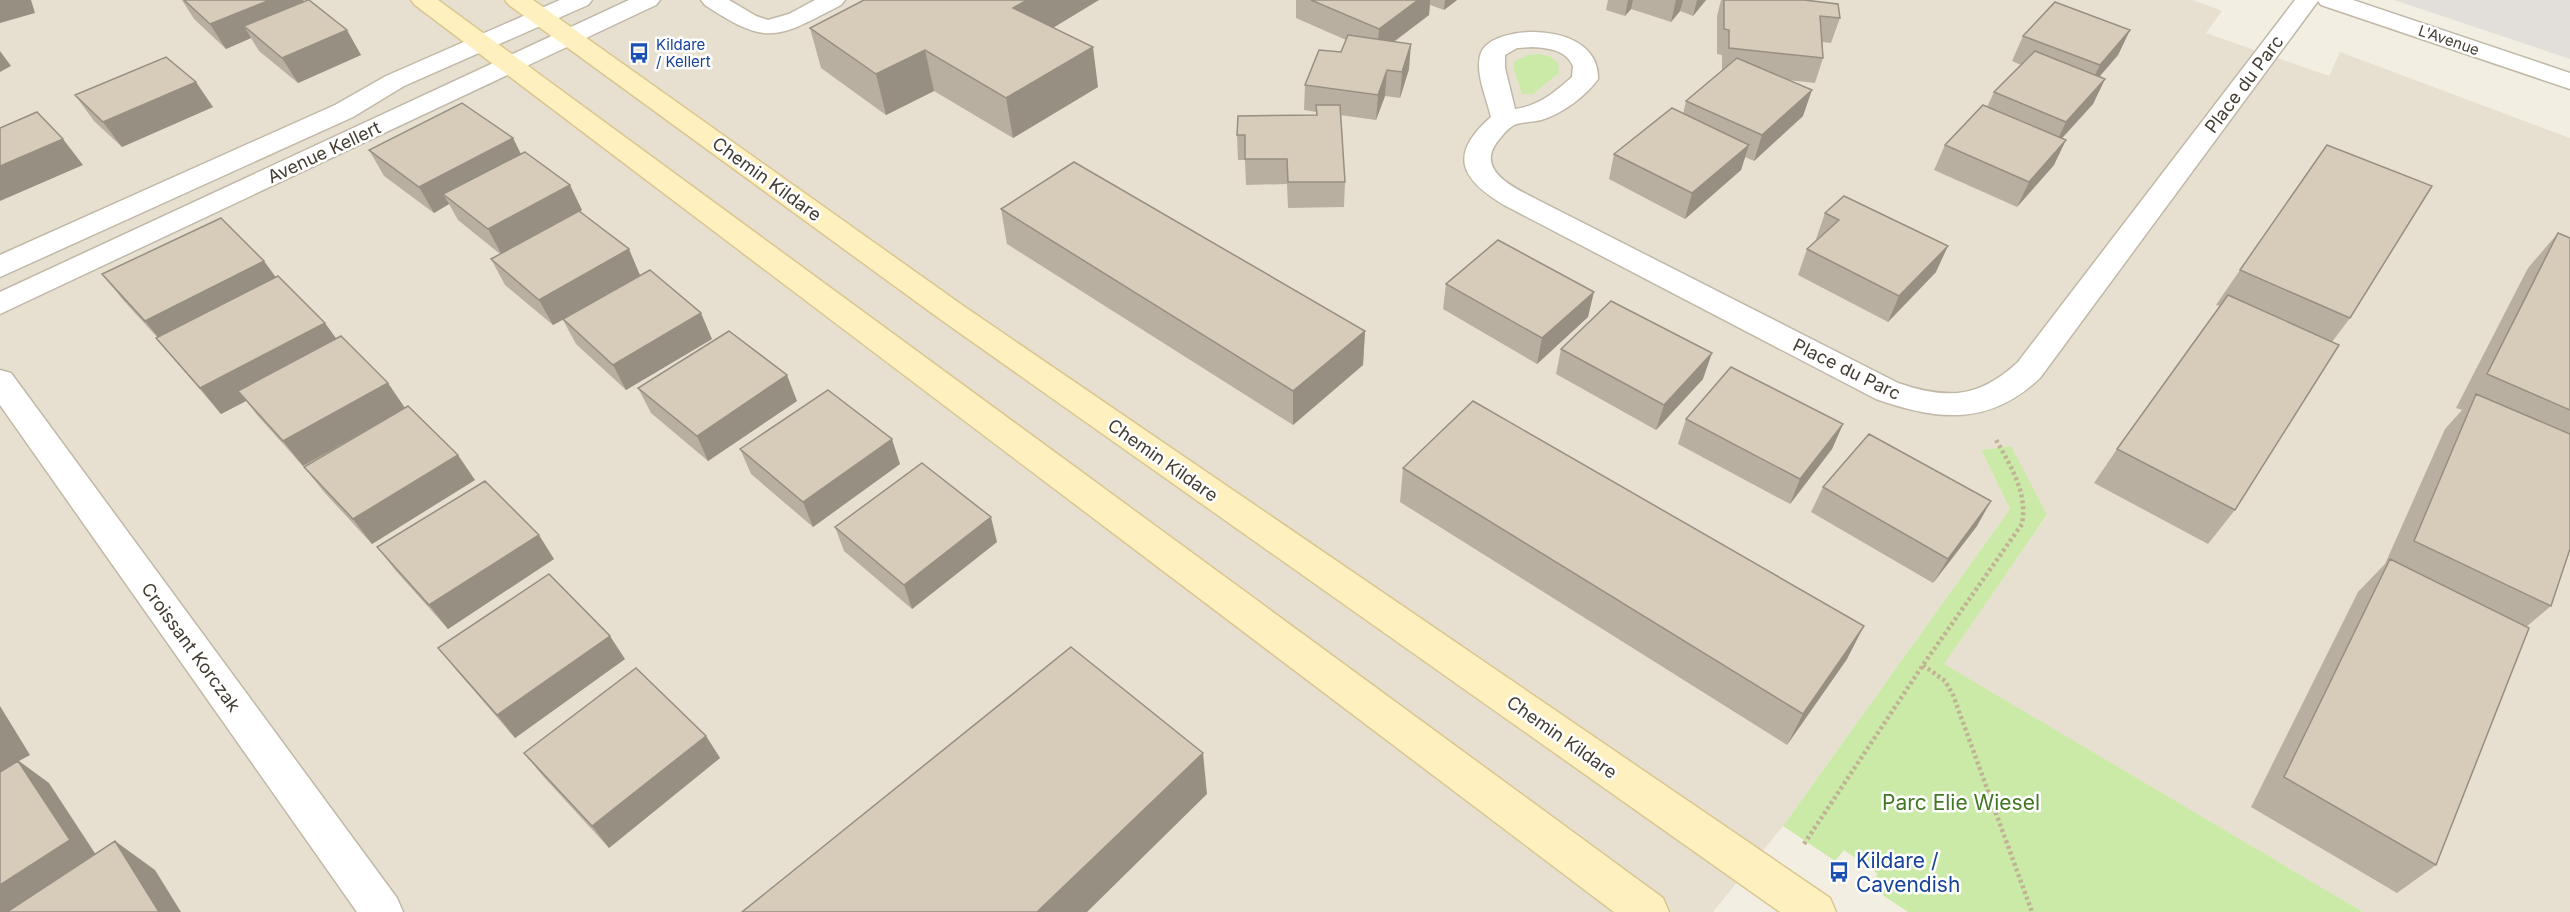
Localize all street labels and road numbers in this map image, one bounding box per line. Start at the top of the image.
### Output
street label: L'Avenue [2416,21,2482,59]
street label: Place du Parc [2200,31,2288,137]
street label: Avenue Kellert [264,117,384,187]
street label: Chemin Kildare [709,133,825,225]
street label: Place du Parc [1790,334,1904,404]
street label: Chemin Kildare [1104,414,1222,506]
street label: Croissant Korczak [137,579,245,716]
street label: Chemin Kildare [1503,691,1621,783]

